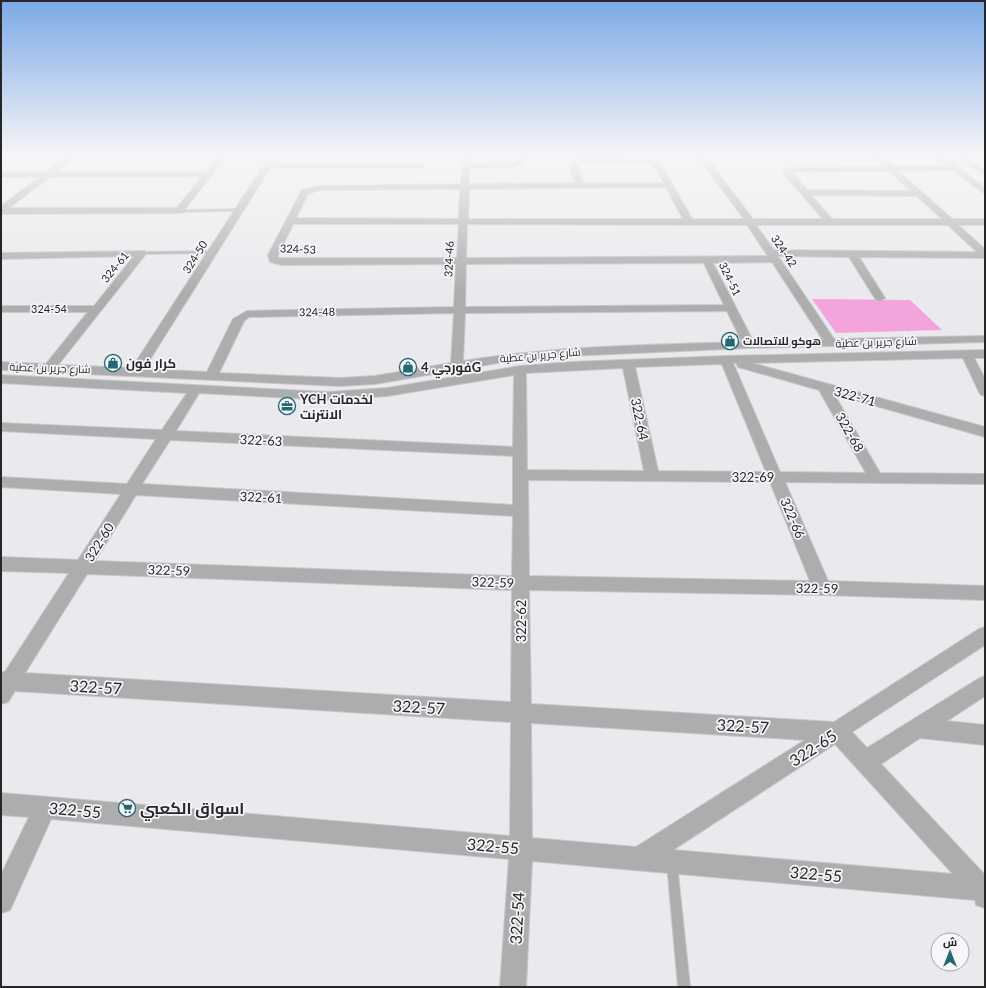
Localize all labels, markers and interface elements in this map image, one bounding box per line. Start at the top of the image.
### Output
street label: 324-42 [769,232,800,269]
street label: 324-50 [180,238,210,275]
street label: 324-53 [280,241,316,256]
street label: 324-46 [441,241,456,277]
street label: 324-61 [98,249,131,285]
street label: 324-51 [717,260,744,298]
street label: 324-54 [31,302,68,315]
street label: 324-48 [299,305,335,318]
shop icon: هوكو للاتصالات [720,331,740,351]
place label: هوكو للاتصالات [743,334,821,349]
street label: شارع جرير بن عطية [835,334,917,351]
street label: شارع جرير بن عطية [499,344,581,367]
shop icon: كرار فون [103,353,123,373]
place label: كرار فون [126,355,176,372]
shop icon: فورجي 4G [398,357,418,377]
place label: فورجي 4G [421,359,481,379]
street label: شارع جرير بن عطية [9,360,91,377]
street label: 322-71 [832,383,878,409]
place label: YCH لخدمات الانترنت [299,391,373,422]
office icon: YCH لخدمات الانترنت [277,396,297,416]
street label: 322-64 [628,397,652,442]
street label: 322-68 [832,410,868,454]
street label: 322-63 [239,431,283,449]
street label: 322-69 [732,469,774,485]
street label: 322-61 [239,488,283,506]
street label: 322-66 [777,495,809,541]
street label: 322-60 [81,519,117,564]
street label: 322-59 [147,561,191,579]
street label: 322-59 [471,573,515,591]
street label: 322-59 [796,580,838,596]
street label: 322-62 [513,600,529,642]
street label: 322-57 [69,676,123,697]
street label: 322-57 [392,696,446,717]
street label: 322-57 [716,715,770,736]
street label: 322-65 [786,725,840,770]
street label: 322-55 [48,798,102,821]
supermarket icon: اسواق الكعبي [117,798,137,818]
place label: اسواق الكعبي [140,798,244,821]
street label: 322-55 [466,834,520,857]
street label: 322-55 [789,862,843,885]
street label: 322-54 [506,891,527,945]
north arrow [930,932,970,972]
text: ش [943,935,957,949]

